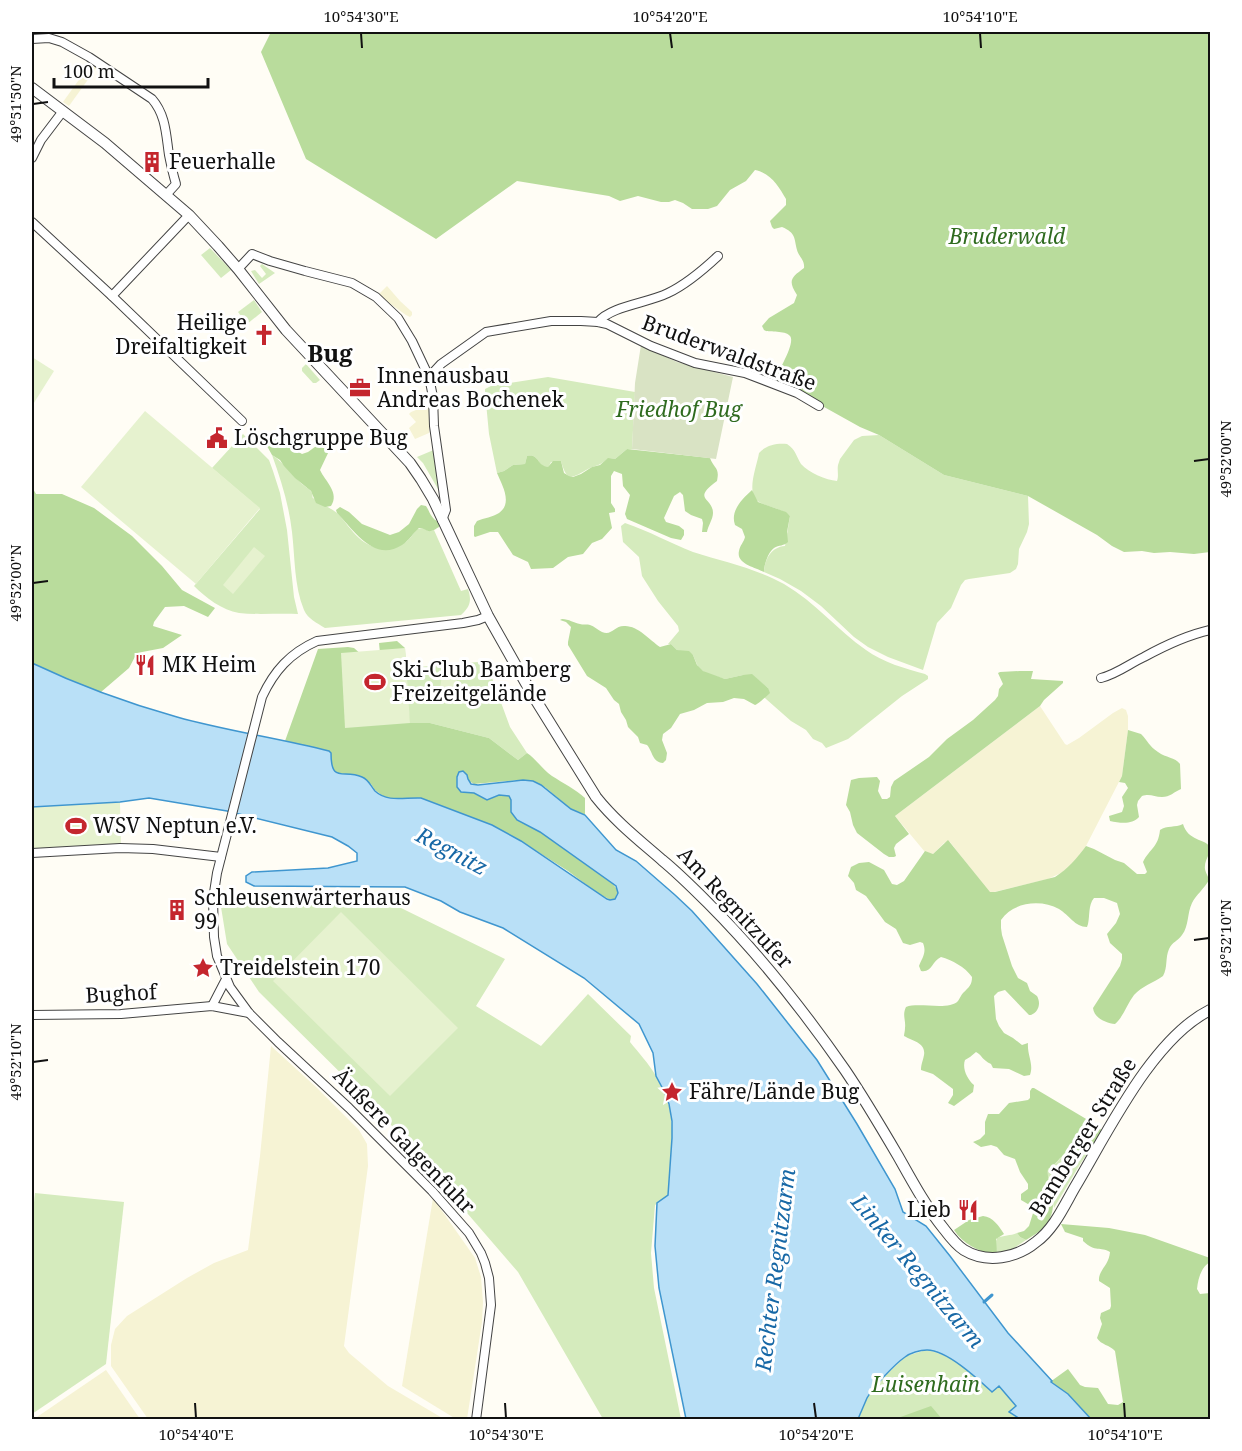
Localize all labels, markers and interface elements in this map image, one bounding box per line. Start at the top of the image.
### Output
text: 10°54'30"E [323,6,399,26]
text: 10°54'20"E [632,6,708,26]
text: 10°54'10"E [942,6,1018,26]
scale bar [54,51,208,89]
text: 100 m [63,59,115,83]
text: 49°51'50"N [5,65,25,143]
place label: Feuerhalle [169,147,276,175]
building icon: Feuerhalle [140,150,164,174]
park label: Bruderwald [948,222,1066,250]
place label: Heilige Dreifaltigkeit [115,308,247,360]
street label: Bruderwaldstraße [638,308,820,397]
church icon: Heilige Dreifaltigkeit [252,323,276,347]
district label: Bug [307,336,353,369]
place label: Innenausbau Andreas Bochenek [377,361,565,413]
office icon: Innenausbau Andreas Bochenek [348,376,372,400]
park label: Friedhof Bug [615,395,743,423]
text: 49°52'00"N [1215,420,1235,498]
place label: Löschgruppe Bug [234,423,408,451]
public building icon: Löschgruppe Bug [205,426,229,450]
text: 49°52'00"N [5,544,25,622]
place label: MK Heim [162,650,256,678]
restaurant icon: MK Heim [133,653,157,677]
place label: Ski-Club Bamberg Freizeitgelände [392,655,571,707]
sports icon: Ski-Club Bamberg Freizeitgelände [363,670,387,694]
place label: WSV Neptun e.V. [93,811,257,839]
sports icon: WSV Neptun e.V. [64,814,88,838]
water label: Regnitz [411,818,493,881]
street label: Am Regnitzufer [672,840,800,974]
place label: Schleusenwärterhaus 99 [194,883,411,935]
building icon: Schleusenwärterhaus 99 [165,898,189,922]
text: 49°52'10"N [1215,899,1235,977]
place label: Treidelstein 170 [220,953,380,981]
place icon: Treidelstein 170 [191,956,215,980]
street label: Bughof [84,977,160,1009]
text: 49°52'10"N [5,1023,25,1101]
street label: Bamberger Straße [1022,1052,1142,1221]
street label: Äußere Galgenfuhr [328,1061,482,1219]
place label: Fähre/Lände Bug [689,1077,860,1105]
place icon: Fähre/Lände Bug [660,1080,684,1104]
water label: Rechter Regnitzarm [747,1167,801,1374]
water label: Linker Regnitzarm [845,1186,992,1354]
place label: Lieb [907,1195,951,1223]
restaurant icon: Lieb [956,1198,980,1222]
park label: Luisenhain [871,1370,981,1398]
text: 10°54'40"E [158,1424,234,1444]
text: 10°54'30"E [468,1424,544,1444]
text: 10°54'20"E [778,1424,854,1444]
text: 10°54'10"E [1087,1424,1163,1444]

